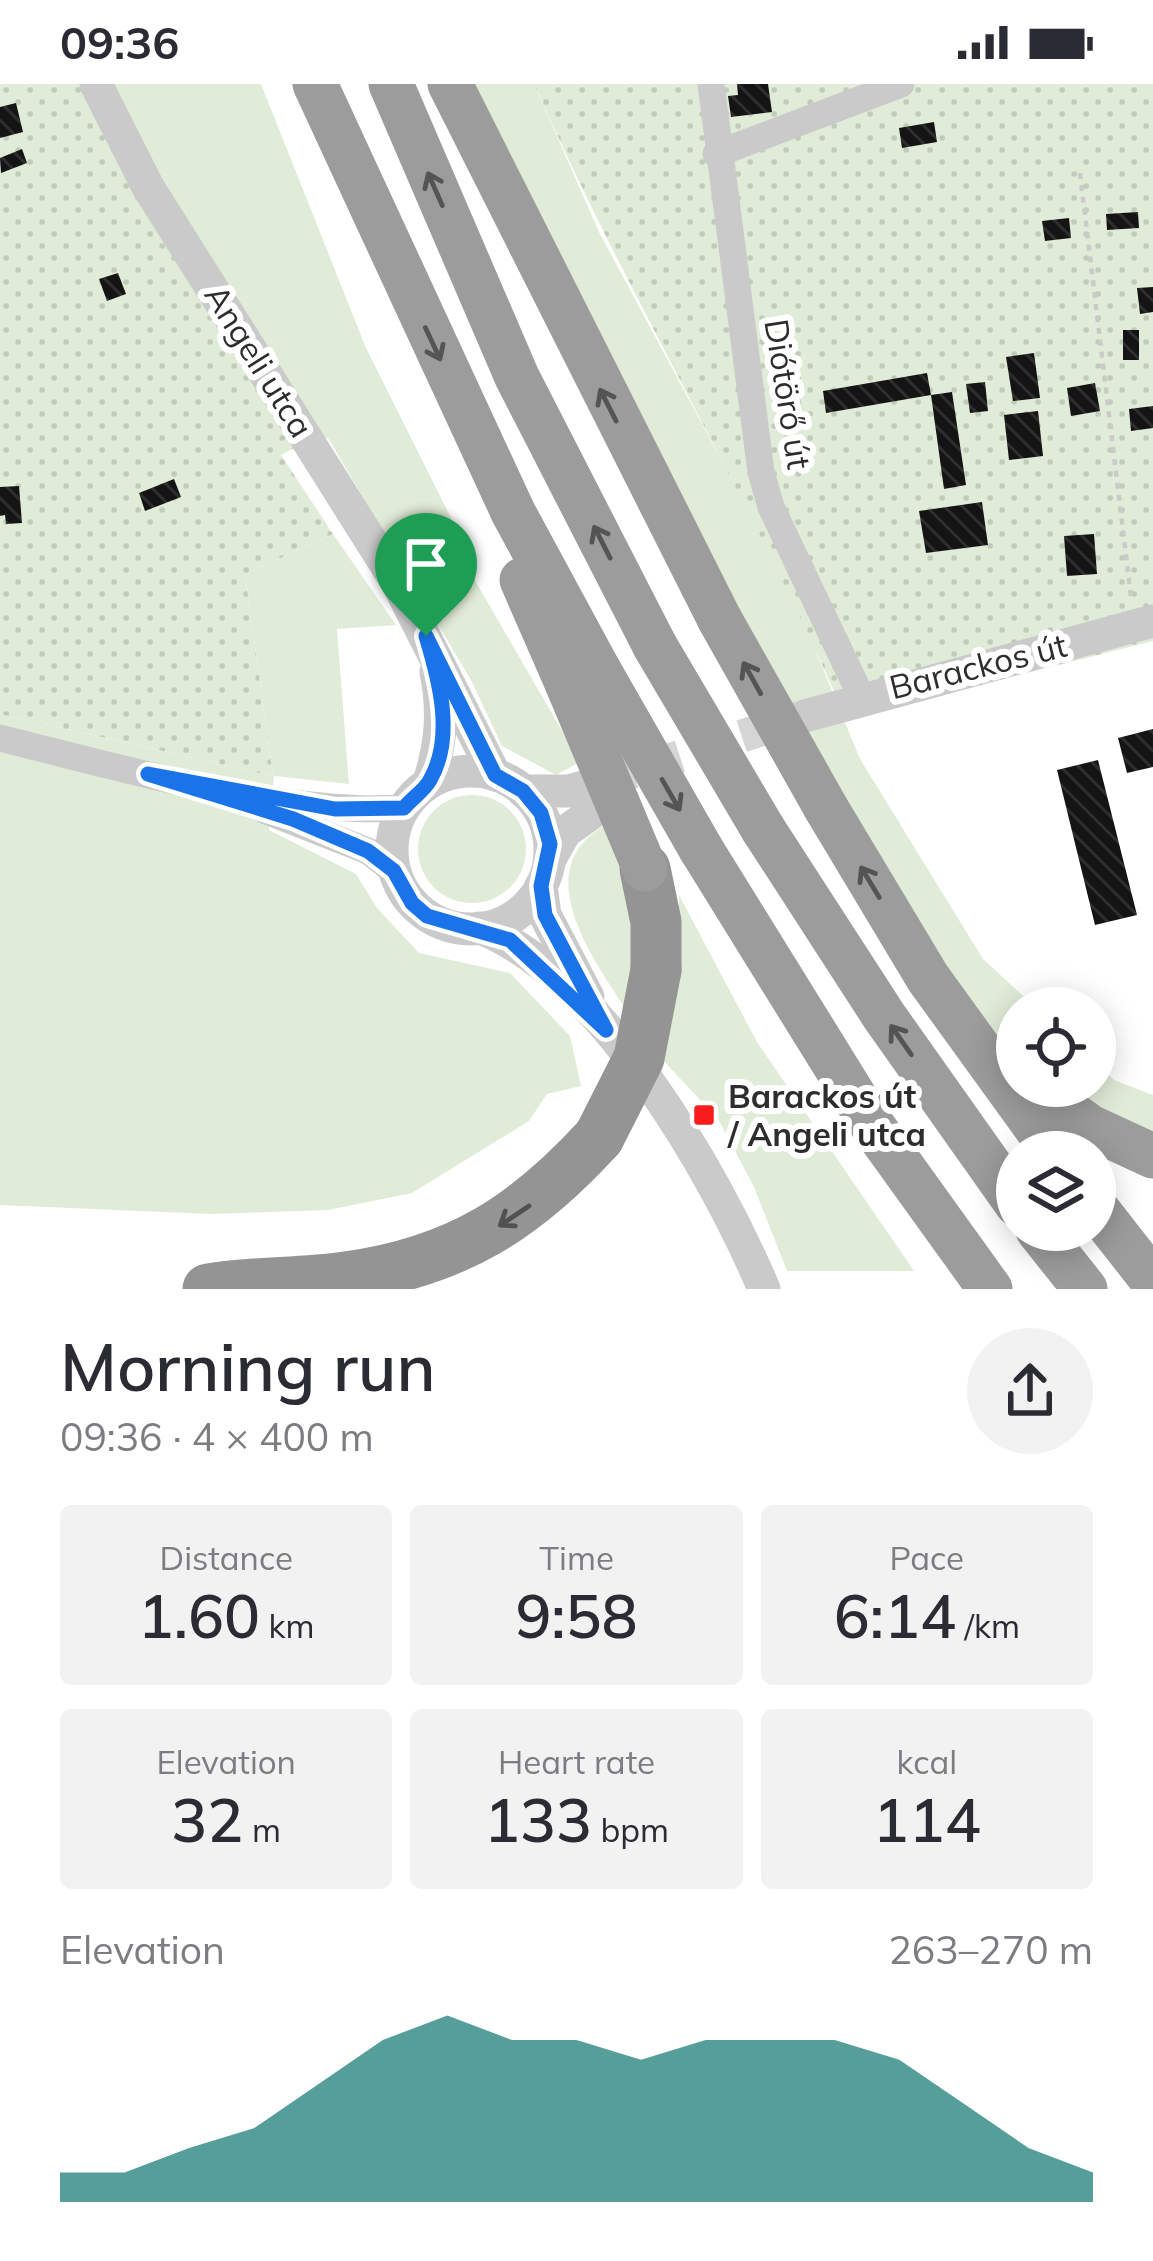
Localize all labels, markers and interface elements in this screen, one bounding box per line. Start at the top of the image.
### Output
text: 09:36 [60,14,179,70]
one-way arrow [423,172,444,209]
street label: Angeli utca [196,277,322,445]
street label: Diótörő út [756,316,821,472]
one-way arrow [423,325,445,361]
one-way arrow [596,388,618,424]
pin [375,513,477,636]
one-way arrow [589,524,612,560]
icon: arrive [393,531,459,597]
street label: Barackos út [885,624,1071,707]
one-way arrow [740,661,763,696]
one-way arrow [659,777,683,812]
one-way arrow [858,866,882,900]
map controls [996,987,1116,1251]
button: locate [996,987,1116,1107]
one-way arrow [888,1025,913,1058]
place label: Barackos út / Angeli utca [727,1075,926,1154]
marker: Barackos út / Angeli utca [691,1102,717,1128]
button: layers [996,1131,1116,1251]
one-way arrow [498,1204,532,1229]
text: Morning run [60,1325,436,1408]
button: share [967,1328,1093,1454]
text: 09:36 · 4 × 400 m [60,1412,374,1461]
text: Distance [159,1537,293,1578]
text: Time [539,1537,614,1578]
text: Pace [890,1537,964,1578]
text: 1.60 [138,1578,260,1653]
text: 9:58 [515,1578,638,1653]
text: 6:14 [834,1578,956,1653]
text: km [260,1605,315,1646]
text: /km [956,1605,1020,1646]
text: Elevation [156,1741,296,1782]
text: Heart rate [498,1741,655,1782]
text: kcal [897,1741,957,1782]
text: 32 [171,1782,243,1857]
text: 133 [484,1782,592,1857]
text: 114 [873,1782,981,1857]
text: m [243,1809,281,1850]
text: bpm [592,1809,669,1850]
text: Elevation [60,1925,225,1974]
text: 263–270 m [888,1925,1093,1974]

